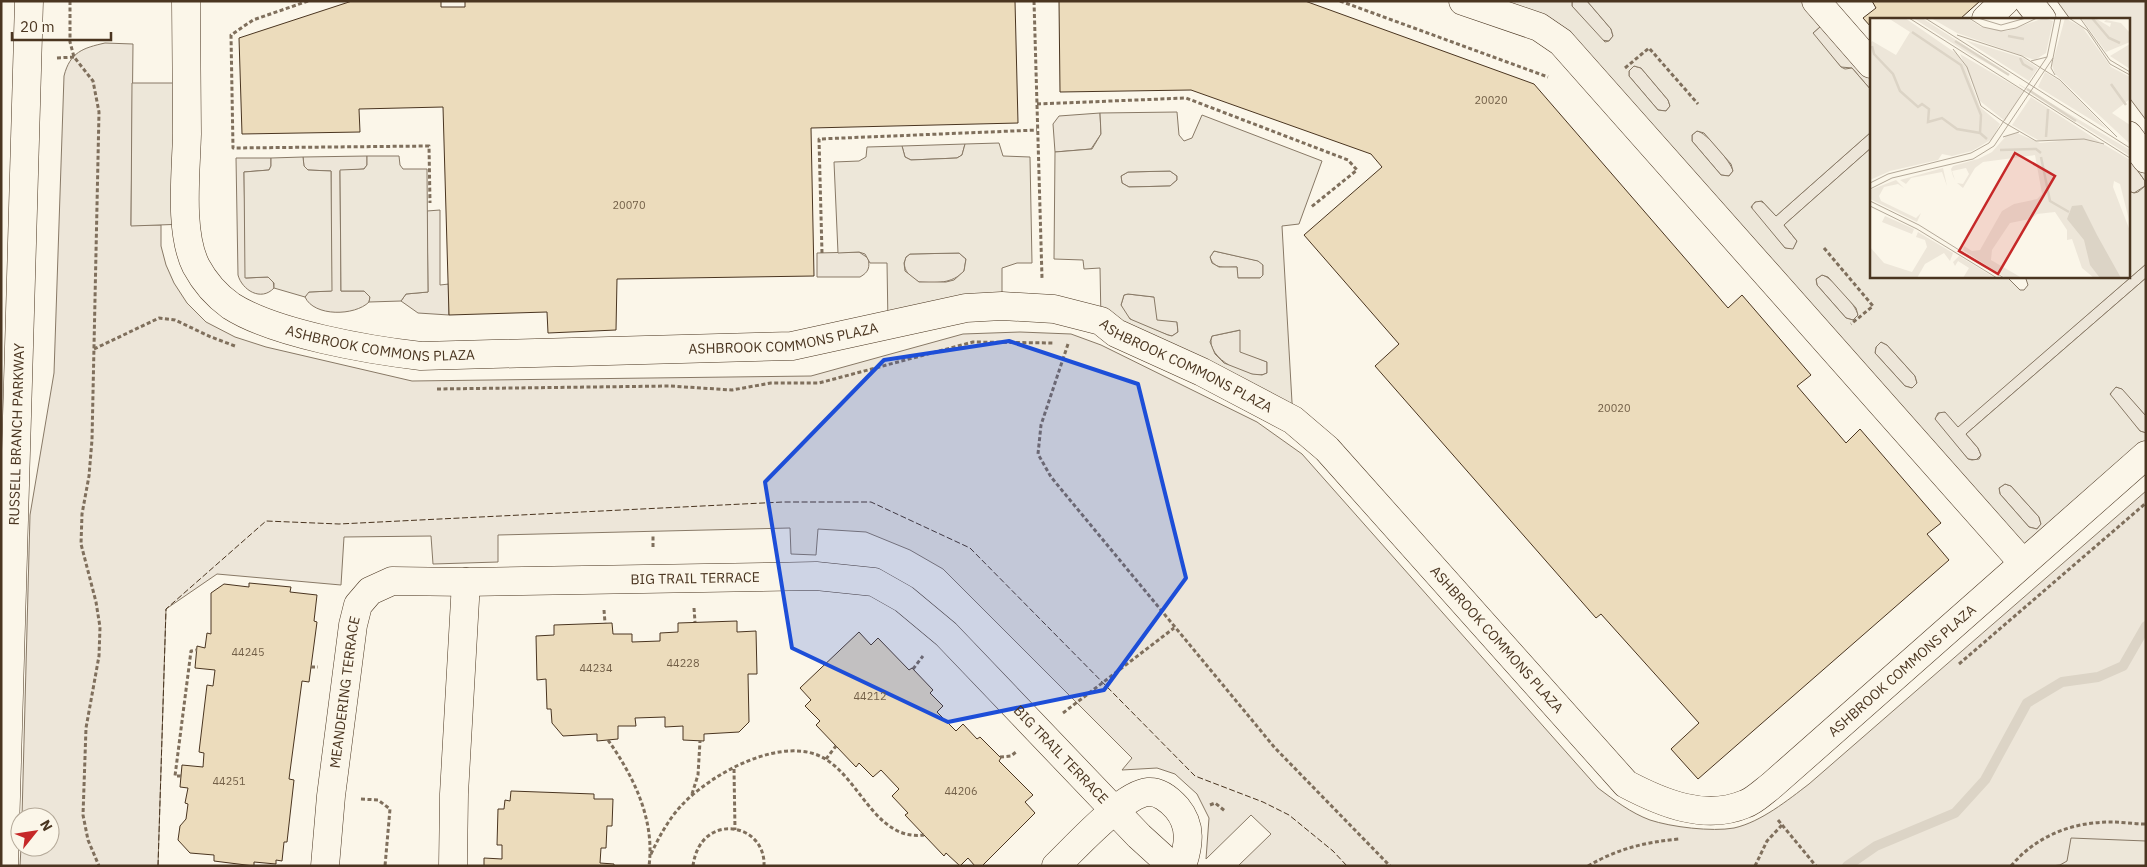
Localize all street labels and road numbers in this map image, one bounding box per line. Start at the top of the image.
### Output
street label: ASHBROOK COMMONS PLAZA [1096,314,1276,417]
street label: ASHBROOK COMMONS PLAZA [688,318,880,358]
street label: ASHBROOK COMMONS PLAZA [284,321,475,365]
street label: RUSSELL BRANCH PARKWAY [5,342,28,526]
street label: ASHBROOK COMMONS PLAZA [1426,562,1567,717]
street label: BIG TRAIL TERRACE [630,568,760,588]
street label: ASHBROOK COMMONS PLAZA [1824,600,1980,741]
street label: MEANDERING TERRACE [326,614,364,769]
street label: BIG TRAIL TERRACE [1010,701,1112,807]

